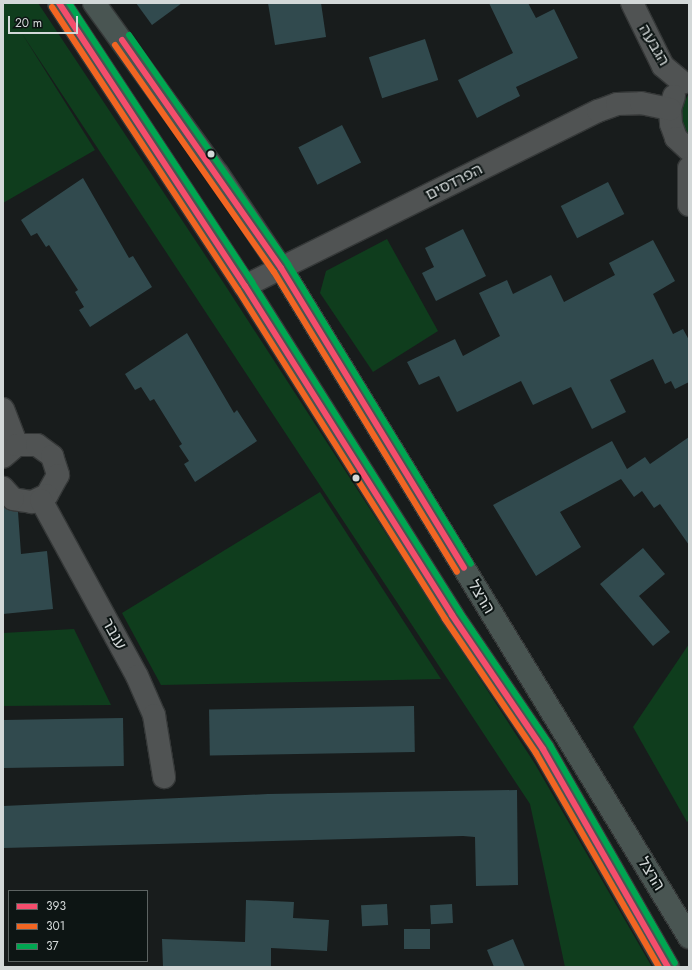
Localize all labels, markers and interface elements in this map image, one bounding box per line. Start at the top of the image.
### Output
scale bar [10,8,80,34]
text: 20 m [15,14,42,32]
street label: הגבעה [634,21,674,69]
unlabelled marker [206,149,216,159]
street label: הפרדסים [422,159,486,205]
unlabelled marker [351,473,361,483]
street label: הרצל [464,577,498,617]
street label: ענבר [98,615,130,653]
street label: הרצל [633,854,669,894]
legend [8,890,148,962]
text: 393 [46,897,66,915]
text: 301 [46,917,65,935]
text: 37 [46,937,59,955]

